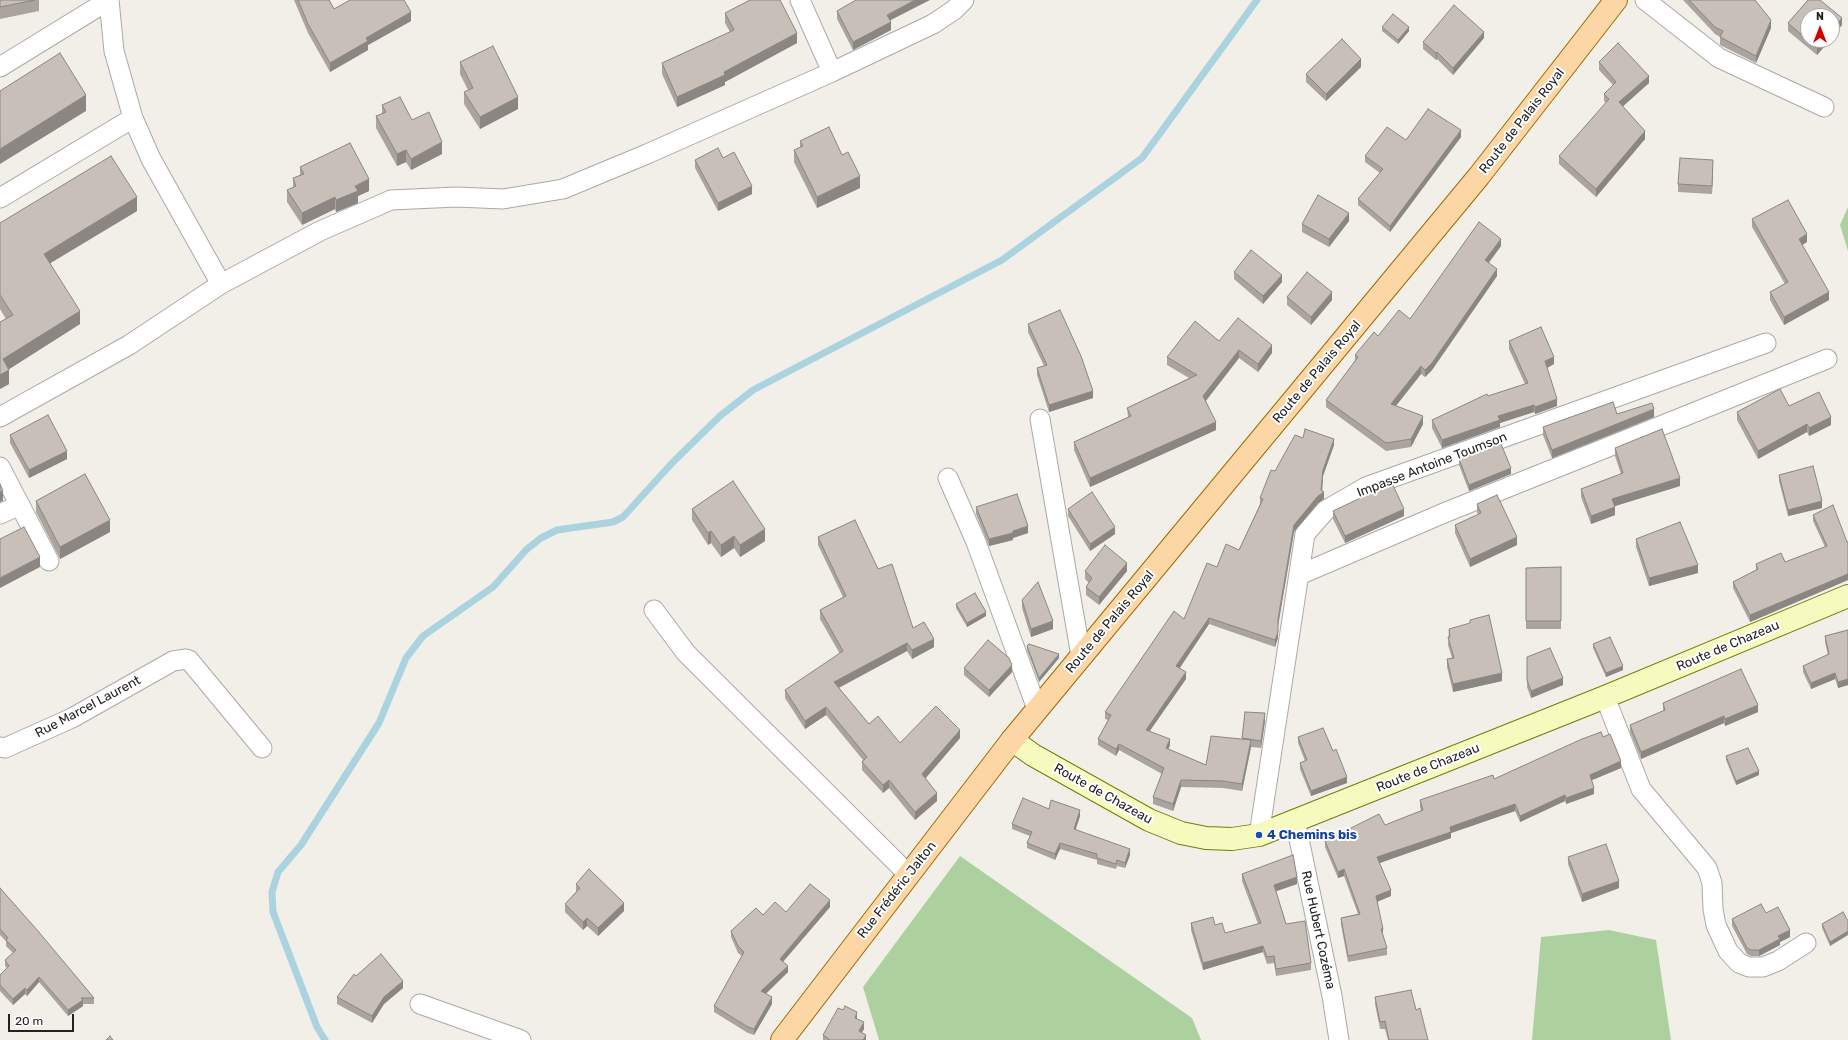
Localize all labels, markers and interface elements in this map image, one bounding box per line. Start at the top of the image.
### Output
north arrow [1800,8,1840,48]
text: N [1816,10,1824,23]
street label: Route de Palais Royal [1476,65,1568,177]
street label: Route de Palais Royal [1270,318,1364,426]
street label: Impasse Antoine Toumson [1355,429,1509,501]
street label: Route de Palais Royal [1063,568,1157,676]
street label: Route de Chazeau [1674,617,1782,675]
street label: Rue Marcel Laurent [33,673,143,741]
street label: Route de Chazeau [1374,740,1482,796]
street label: Route de Chazeau [1051,761,1155,827]
place label: 4 Chemins bis [1267,827,1357,843]
marker: 4 Chemins bis [1254,830,1264,840]
street label: Rue Frédéric Jalton [854,838,940,942]
street label: Rue Hubert Cozéma [1298,869,1338,991]
scale bar [10,1006,76,1032]
text: 20 m [15,1014,43,1028]

